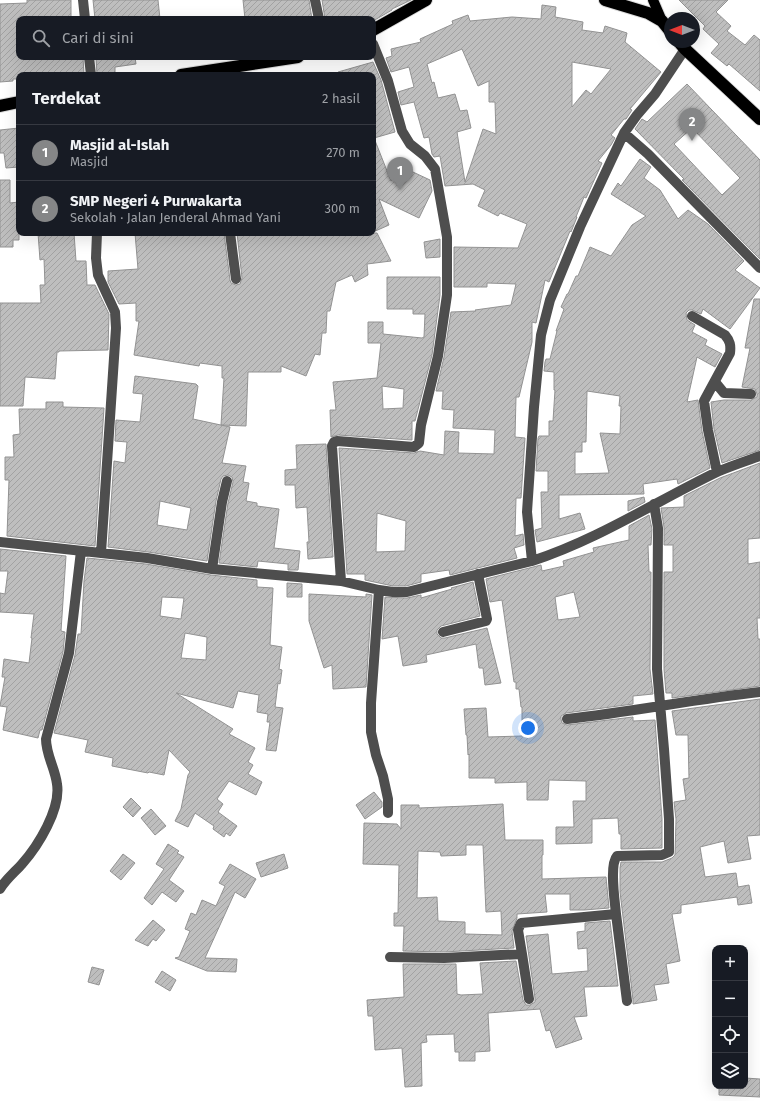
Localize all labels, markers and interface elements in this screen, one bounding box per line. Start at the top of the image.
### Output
north arrow [664,12,700,48]
search box [16,16,376,60]
icon: search [30,27,52,49]
text: Cari di sini [62,29,134,47]
text: Terdekat [32,88,101,109]
text: 2 hasil [322,91,360,106]
pin: 2 [679,108,705,141]
text: Masjid al-Islah [70,136,169,154]
text: 1 [42,145,48,160]
text: 270 m [326,145,360,160]
text: Masjid [70,154,108,169]
pin: 1 [387,157,413,190]
text: SMP Negeri 4 Purwakarta [70,192,242,210]
text: 2 [42,201,48,216]
text: 300 m [324,201,360,216]
text: Sekolah · Jalan Jenderal Ahmad Yani [70,210,281,225]
your location [518,718,538,738]
map controls [712,945,748,1089]
button: + [712,945,748,981]
button: − [712,981,748,1017]
button: locate [712,1017,748,1053]
button: layers [712,1053,748,1089]

